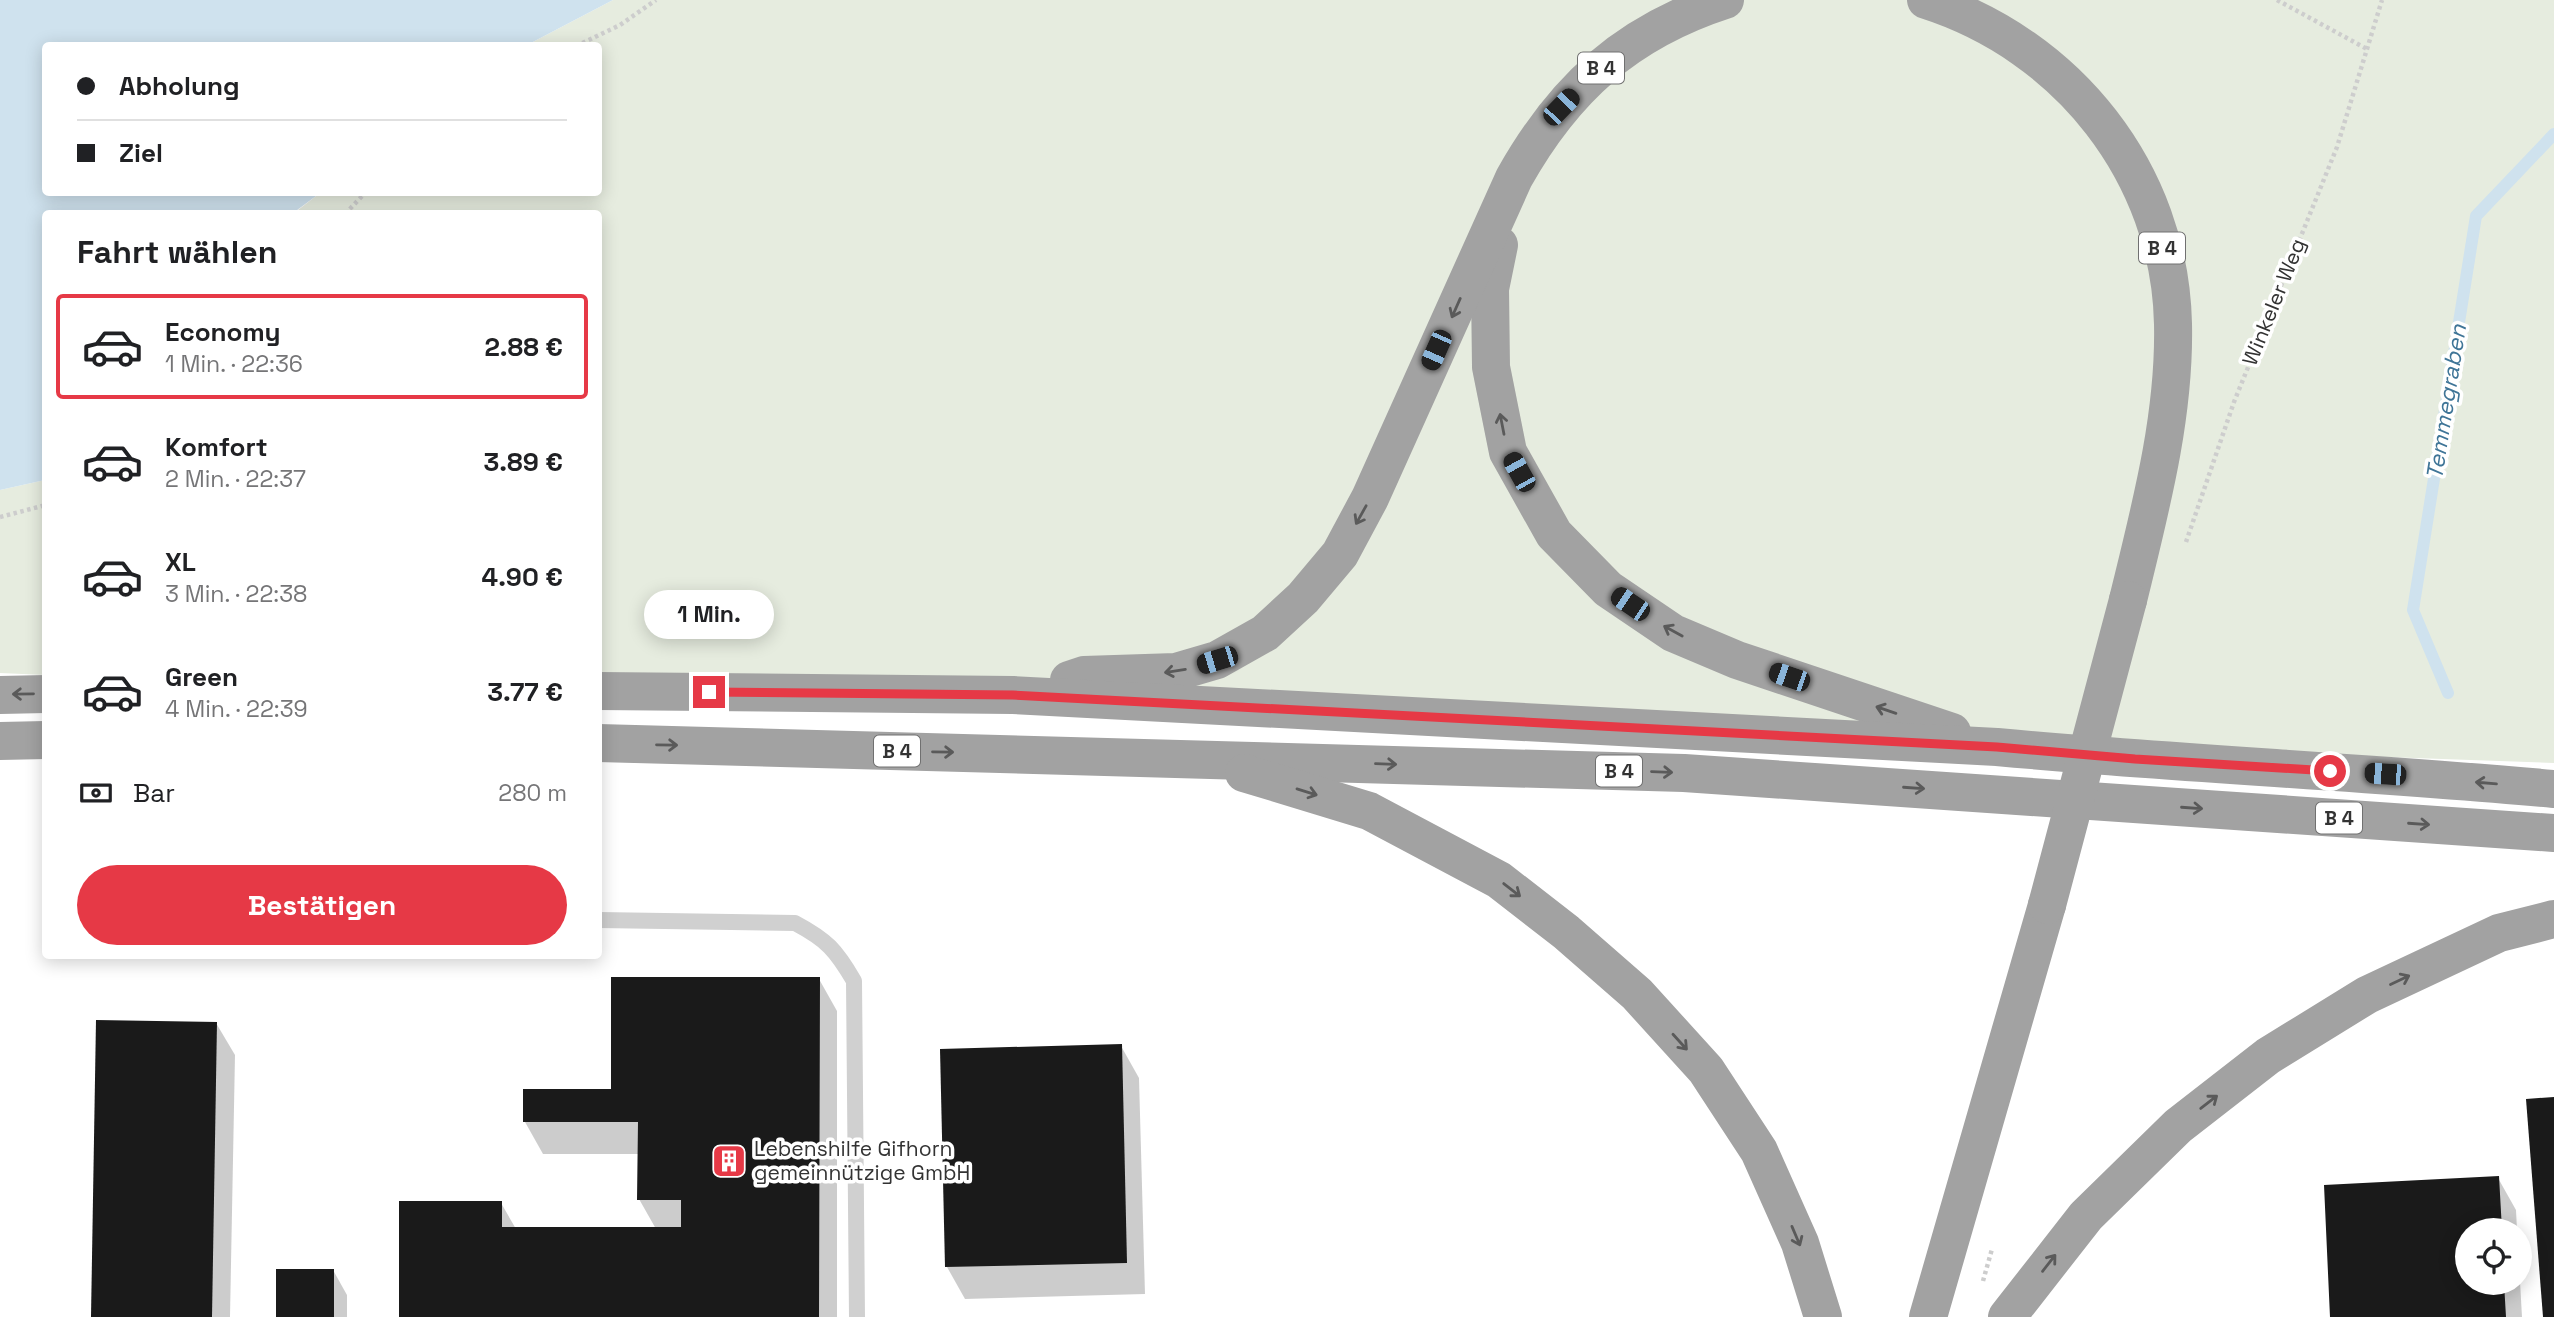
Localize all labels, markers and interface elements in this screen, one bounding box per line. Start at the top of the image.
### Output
road number: B 4 [1578,52,1624,83]
text: Abholung [119,69,240,103]
car [1539,85,1584,129]
text: Ziel [119,136,163,170]
text: Fahrt wählen [77,232,277,272]
road number: B 4 [2139,232,2185,264]
street label: Winkeler Weg [2236,234,2311,369]
one-way arrow [1449,296,1462,318]
icon: car [81,315,144,378]
text: Economy [165,315,281,349]
water label: Temmegraben [2419,321,2473,482]
car [1418,327,1455,373]
text: 2.88 € [484,330,563,364]
text: 1 Min. · 22:36 [165,349,303,379]
one-way arrow [1495,413,1509,436]
icon: car [81,430,144,493]
text: Komfort [165,430,268,464]
text: 3.89 € [484,445,563,479]
car [1500,449,1539,495]
text: 2 Min. · 22:37 [165,464,306,494]
one-way arrow [1354,504,1368,524]
icon: car [81,545,144,608]
text: XL [165,545,196,579]
text: 4.90 € [482,560,563,594]
text: 3 Min. · 22:38 [165,579,307,609]
car [1607,584,1654,624]
callout: 1 Min. [644,590,774,640]
text: 1 Min. [677,599,741,629]
one-way arrow [1663,624,1683,638]
car [1194,644,1241,676]
icon: car [81,660,144,723]
text: Green [165,660,238,694]
car [1766,660,1813,694]
one-way arrow [1164,665,1187,678]
text: 3.77 € [487,675,563,709]
route end [693,676,725,708]
one-way arrow [12,687,35,701]
text: 4 Min. · 22:39 [165,694,308,724]
one-way arrow [1875,702,1897,715]
road number: B 4 [874,736,920,766]
one-way arrow [655,738,678,751]
one-way arrow [931,745,954,759]
route start [2314,755,2346,787]
road number: B 4 [1596,756,1642,786]
one-way arrow [1374,757,1397,771]
car [2364,762,2407,786]
one-way arrow [1651,765,1674,779]
icon: cash [77,774,115,812]
text: Bar [133,776,175,810]
one-way arrow [2475,776,2498,789]
text: 280 m [498,778,567,808]
one-way arrow [1902,782,1925,795]
one-way arrow [1296,787,1318,800]
one-way arrow [2180,802,2203,815]
road number: B 4 [2316,803,2362,834]
one-way arrow [2407,817,2430,830]
button: Bestätigen [77,865,567,945]
one-way arrow [1502,882,1520,897]
one-way arrow [2388,973,2410,986]
one-way arrow [1672,1033,1689,1050]
one-way arrow [2199,1095,2217,1110]
place label: Lebenshilfe Gifhorn gemeinnützige GmbH [754,1135,970,1186]
building icon: Lebenshilfe Gifhorn gemeinnützige GmbH [710,1142,748,1180]
map controls [2455,1218,2532,1295]
button: locate [2455,1218,2532,1295]
one-way arrow [1790,1224,1803,1246]
one-way arrow [2041,1255,2057,1273]

